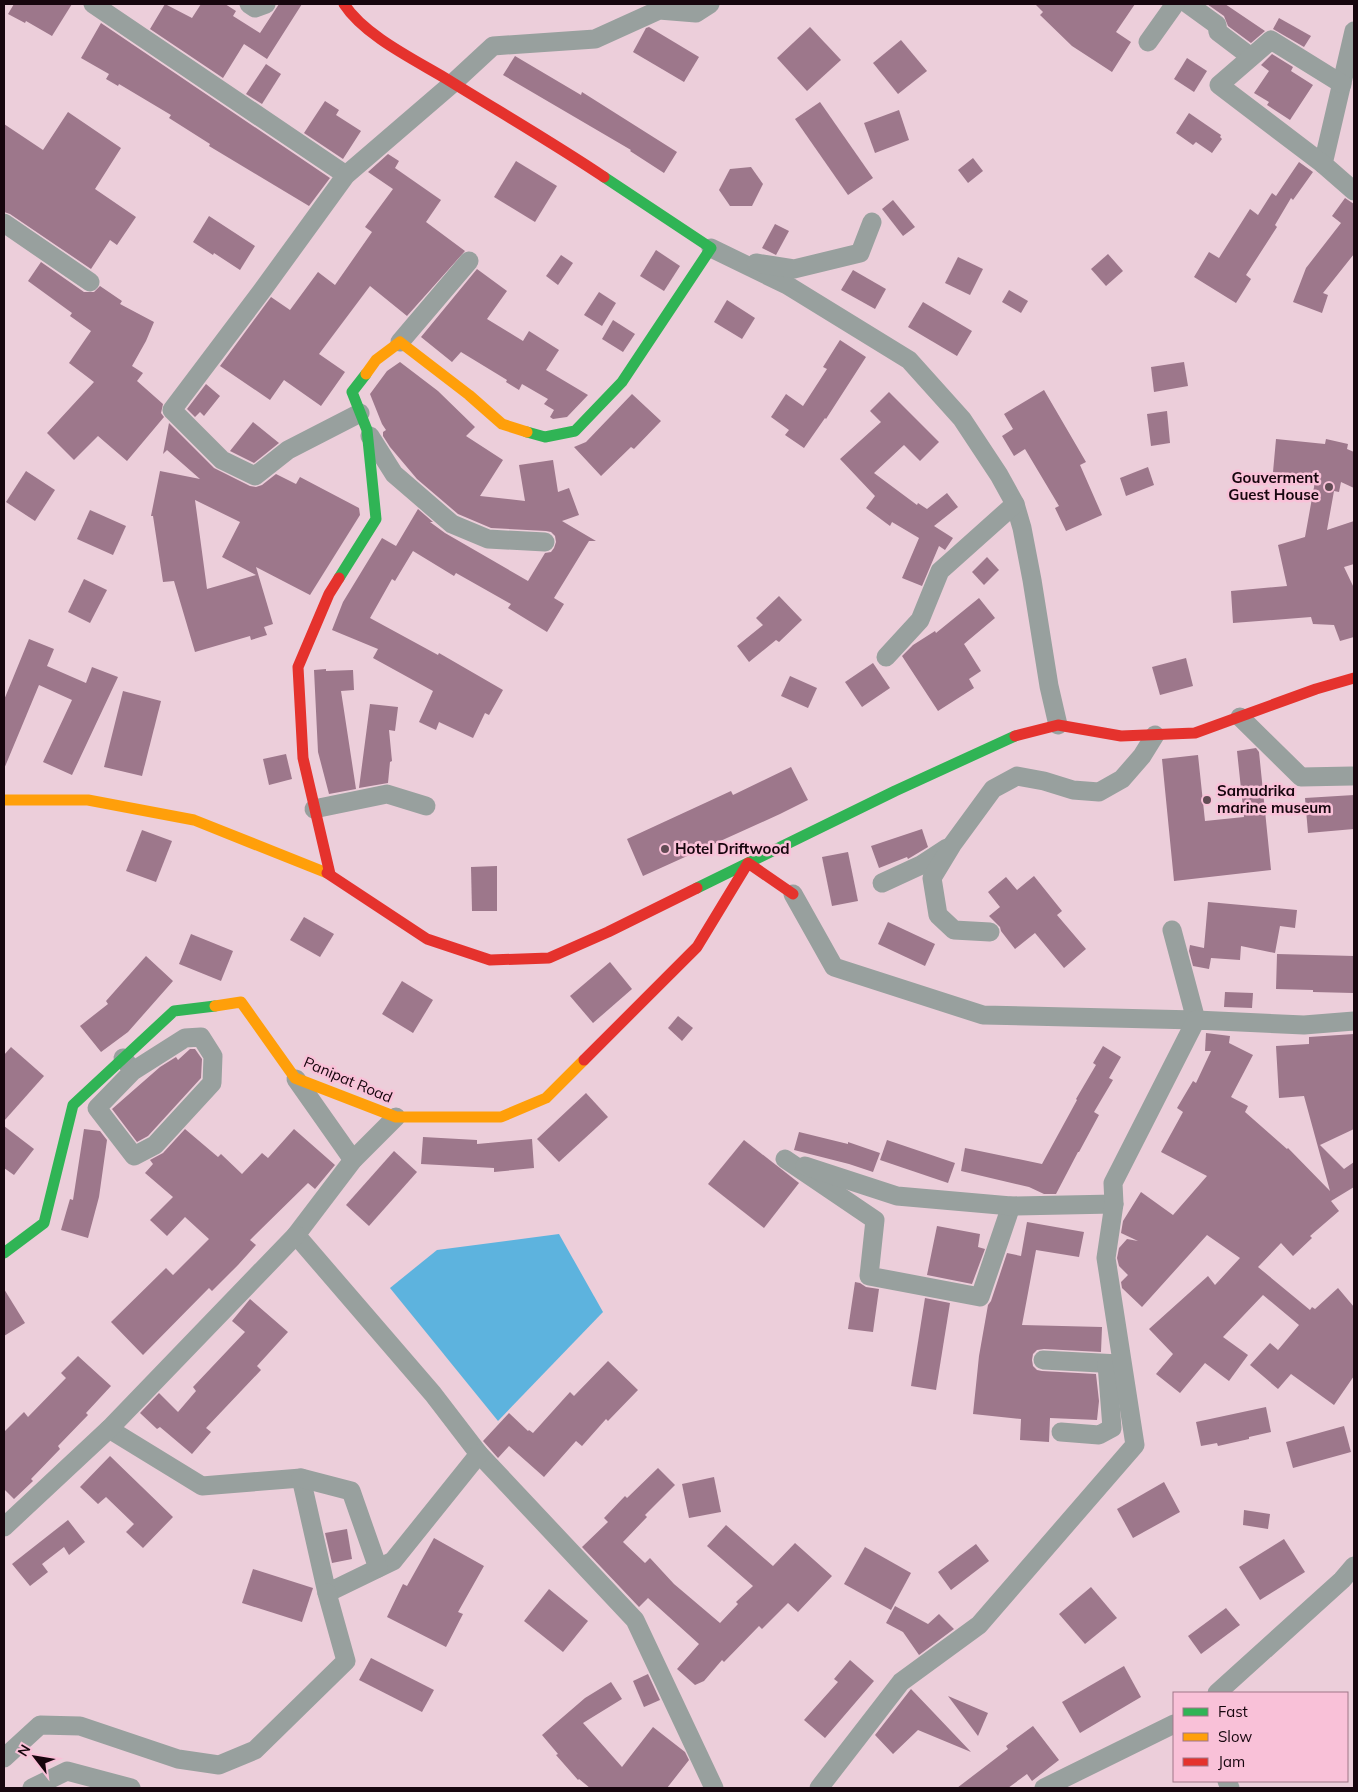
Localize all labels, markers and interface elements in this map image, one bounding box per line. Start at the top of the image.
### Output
place label: Gouverment Guest House [1228,468,1319,504]
marker: Gouverment Guest House [1323,481,1335,493]
place label: Samudrika marine museum [1217,781,1332,817]
marker: Samudrika marine museum [1201,794,1213,806]
place label: Hotel Driftwood [675,839,790,858]
marker: Hotel Driftwood [659,843,671,855]
street label: Panipat Road [301,1052,396,1107]
legend [1173,1692,1348,1782]
text: Fast [1218,1702,1248,1721]
text: Slow [1218,1727,1252,1746]
north arrow [10,1732,60,1782]
text: N [13,1741,34,1759]
text: Jam [1218,1752,1245,1771]

